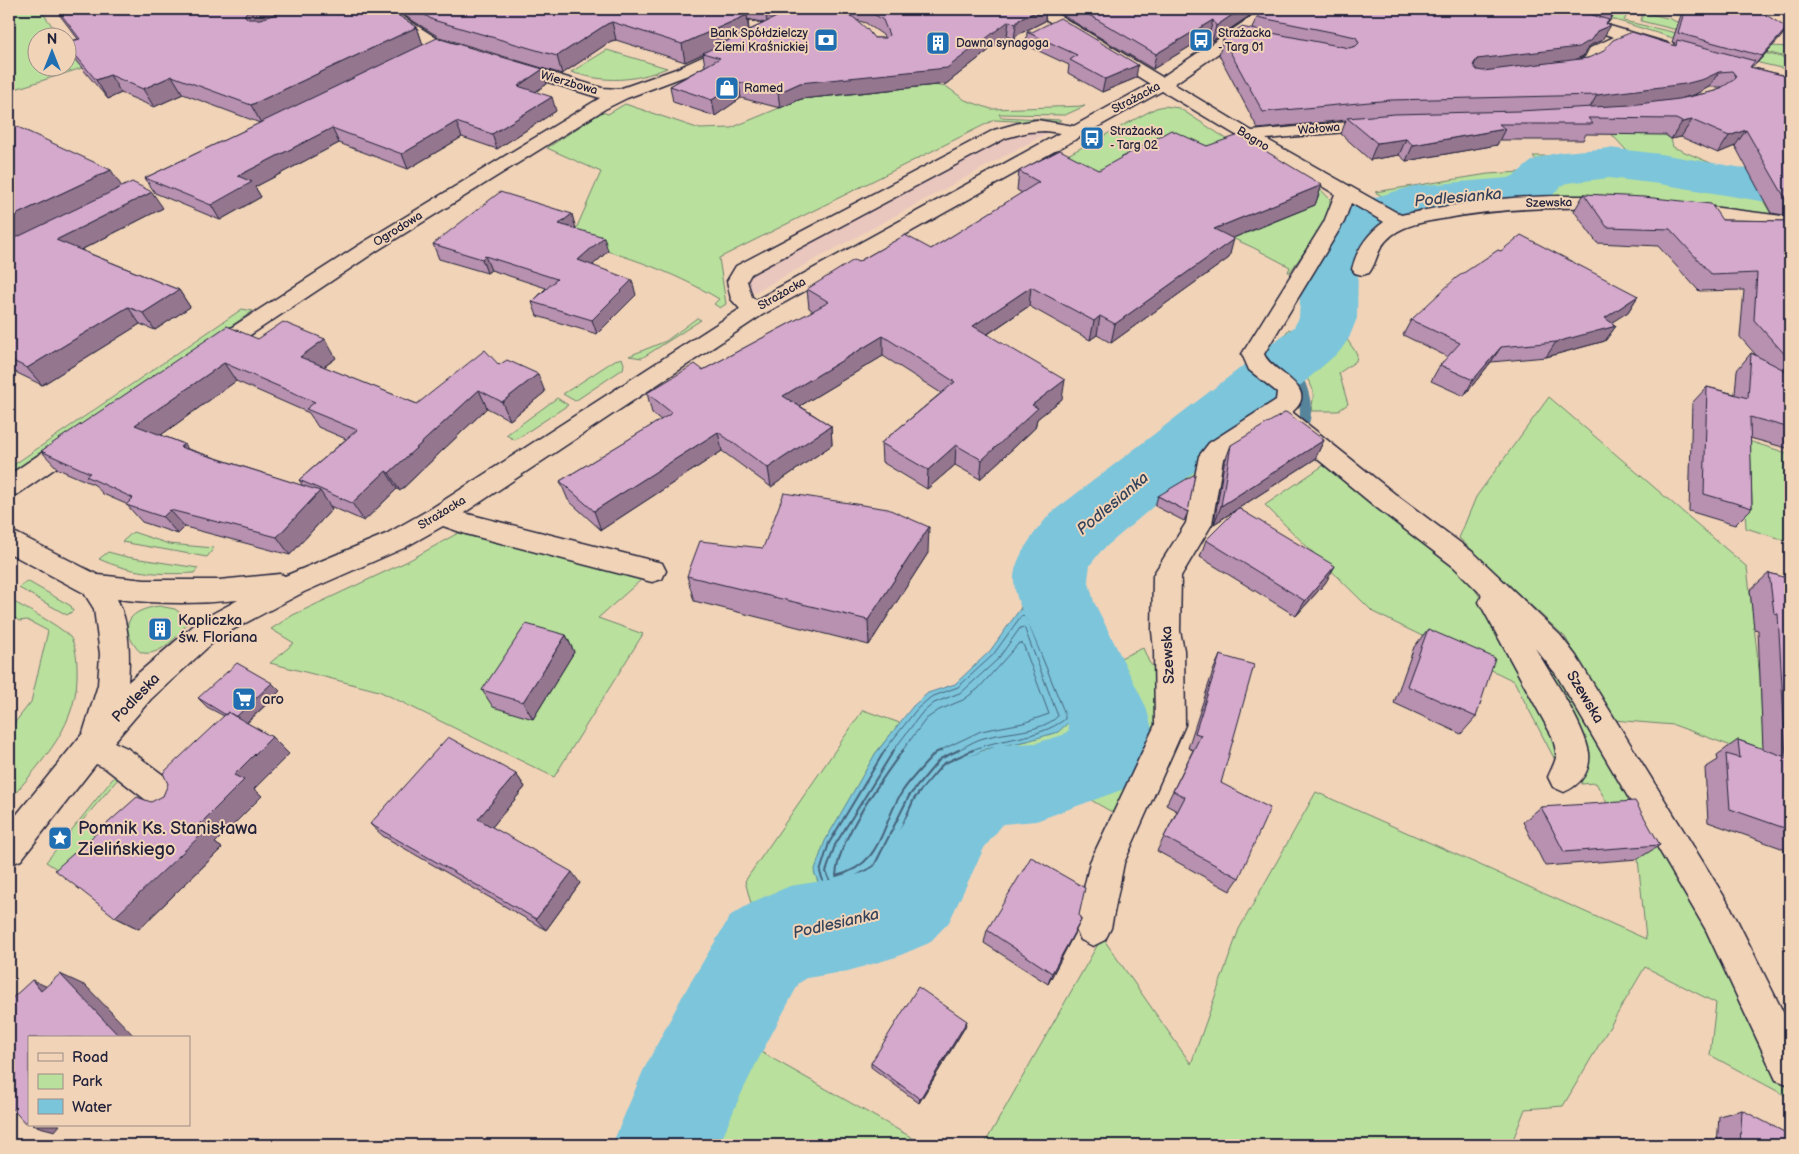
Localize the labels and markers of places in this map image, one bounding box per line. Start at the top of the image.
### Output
place label: Bank Spółdzielczy Ziemi Kraśnickiej [710,26,809,55]
place label: Strażacka - Targ 01 [1218,26,1271,55]
bank icon: Bank Spółdzielczy Ziemi Kraśnickiej [813,27,839,53]
bus stop icon: Strażacka - Targ 01 [1188,27,1214,53]
building icon: Dawna synagoga [925,30,951,56]
place label: Dawna synagoga [956,36,1049,51]
shop icon: Ramed [714,75,740,101]
place label: Ramed [744,81,783,96]
place label: Strażacka - Targ 02 [1110,124,1163,153]
bus stop icon: Strażacka - Targ 02 [1079,125,1105,151]
place label: Kapliczka św. Floriana [178,611,258,647]
building icon: Kapliczka św. Floriana [147,616,173,642]
supermarket icon: aro [231,686,257,712]
place label: aro [262,690,284,709]
place label: Pomnik Ks. Stanisława Zielińskiego [77,818,257,860]
place icon: Pomnik Ks. Stanisława Zielińskiego [47,825,73,851]

